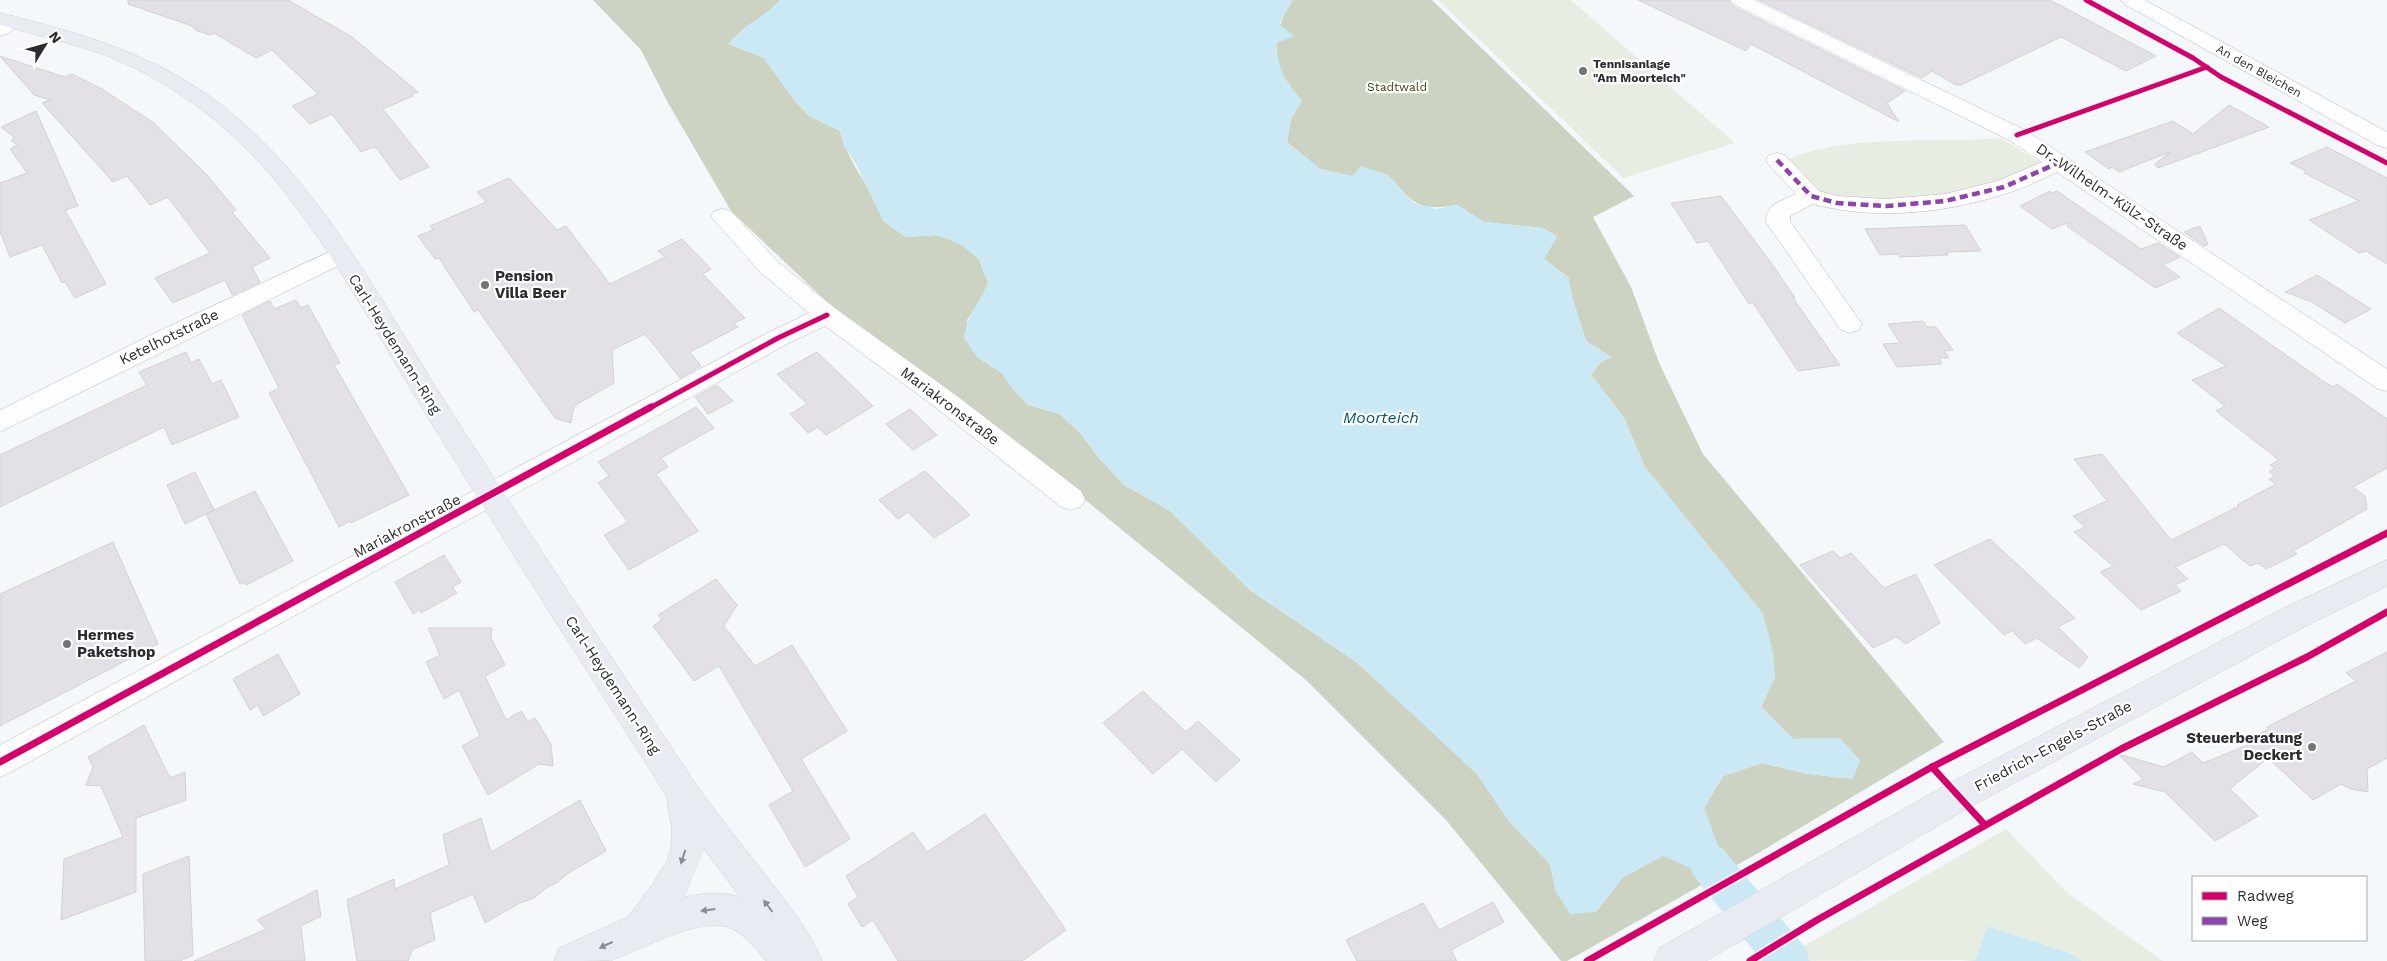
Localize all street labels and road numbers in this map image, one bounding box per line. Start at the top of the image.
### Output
street label: An den Bleichen [2214,42,2304,100]
street label: Dr.-Wilhelm-Külz-Straße [2033,139,2191,255]
street label: Carl-Heydemann-Ring [345,271,445,417]
street label: Ketelhotstraße [116,305,222,369]
street label: Mariakronstraße [897,363,1003,449]
street label: Mariakronstraße [350,490,464,562]
street label: Carl-Heydemann-Ring [561,612,665,758]
street label: Friedrich-Engels-Straße [1971,697,2135,795]

